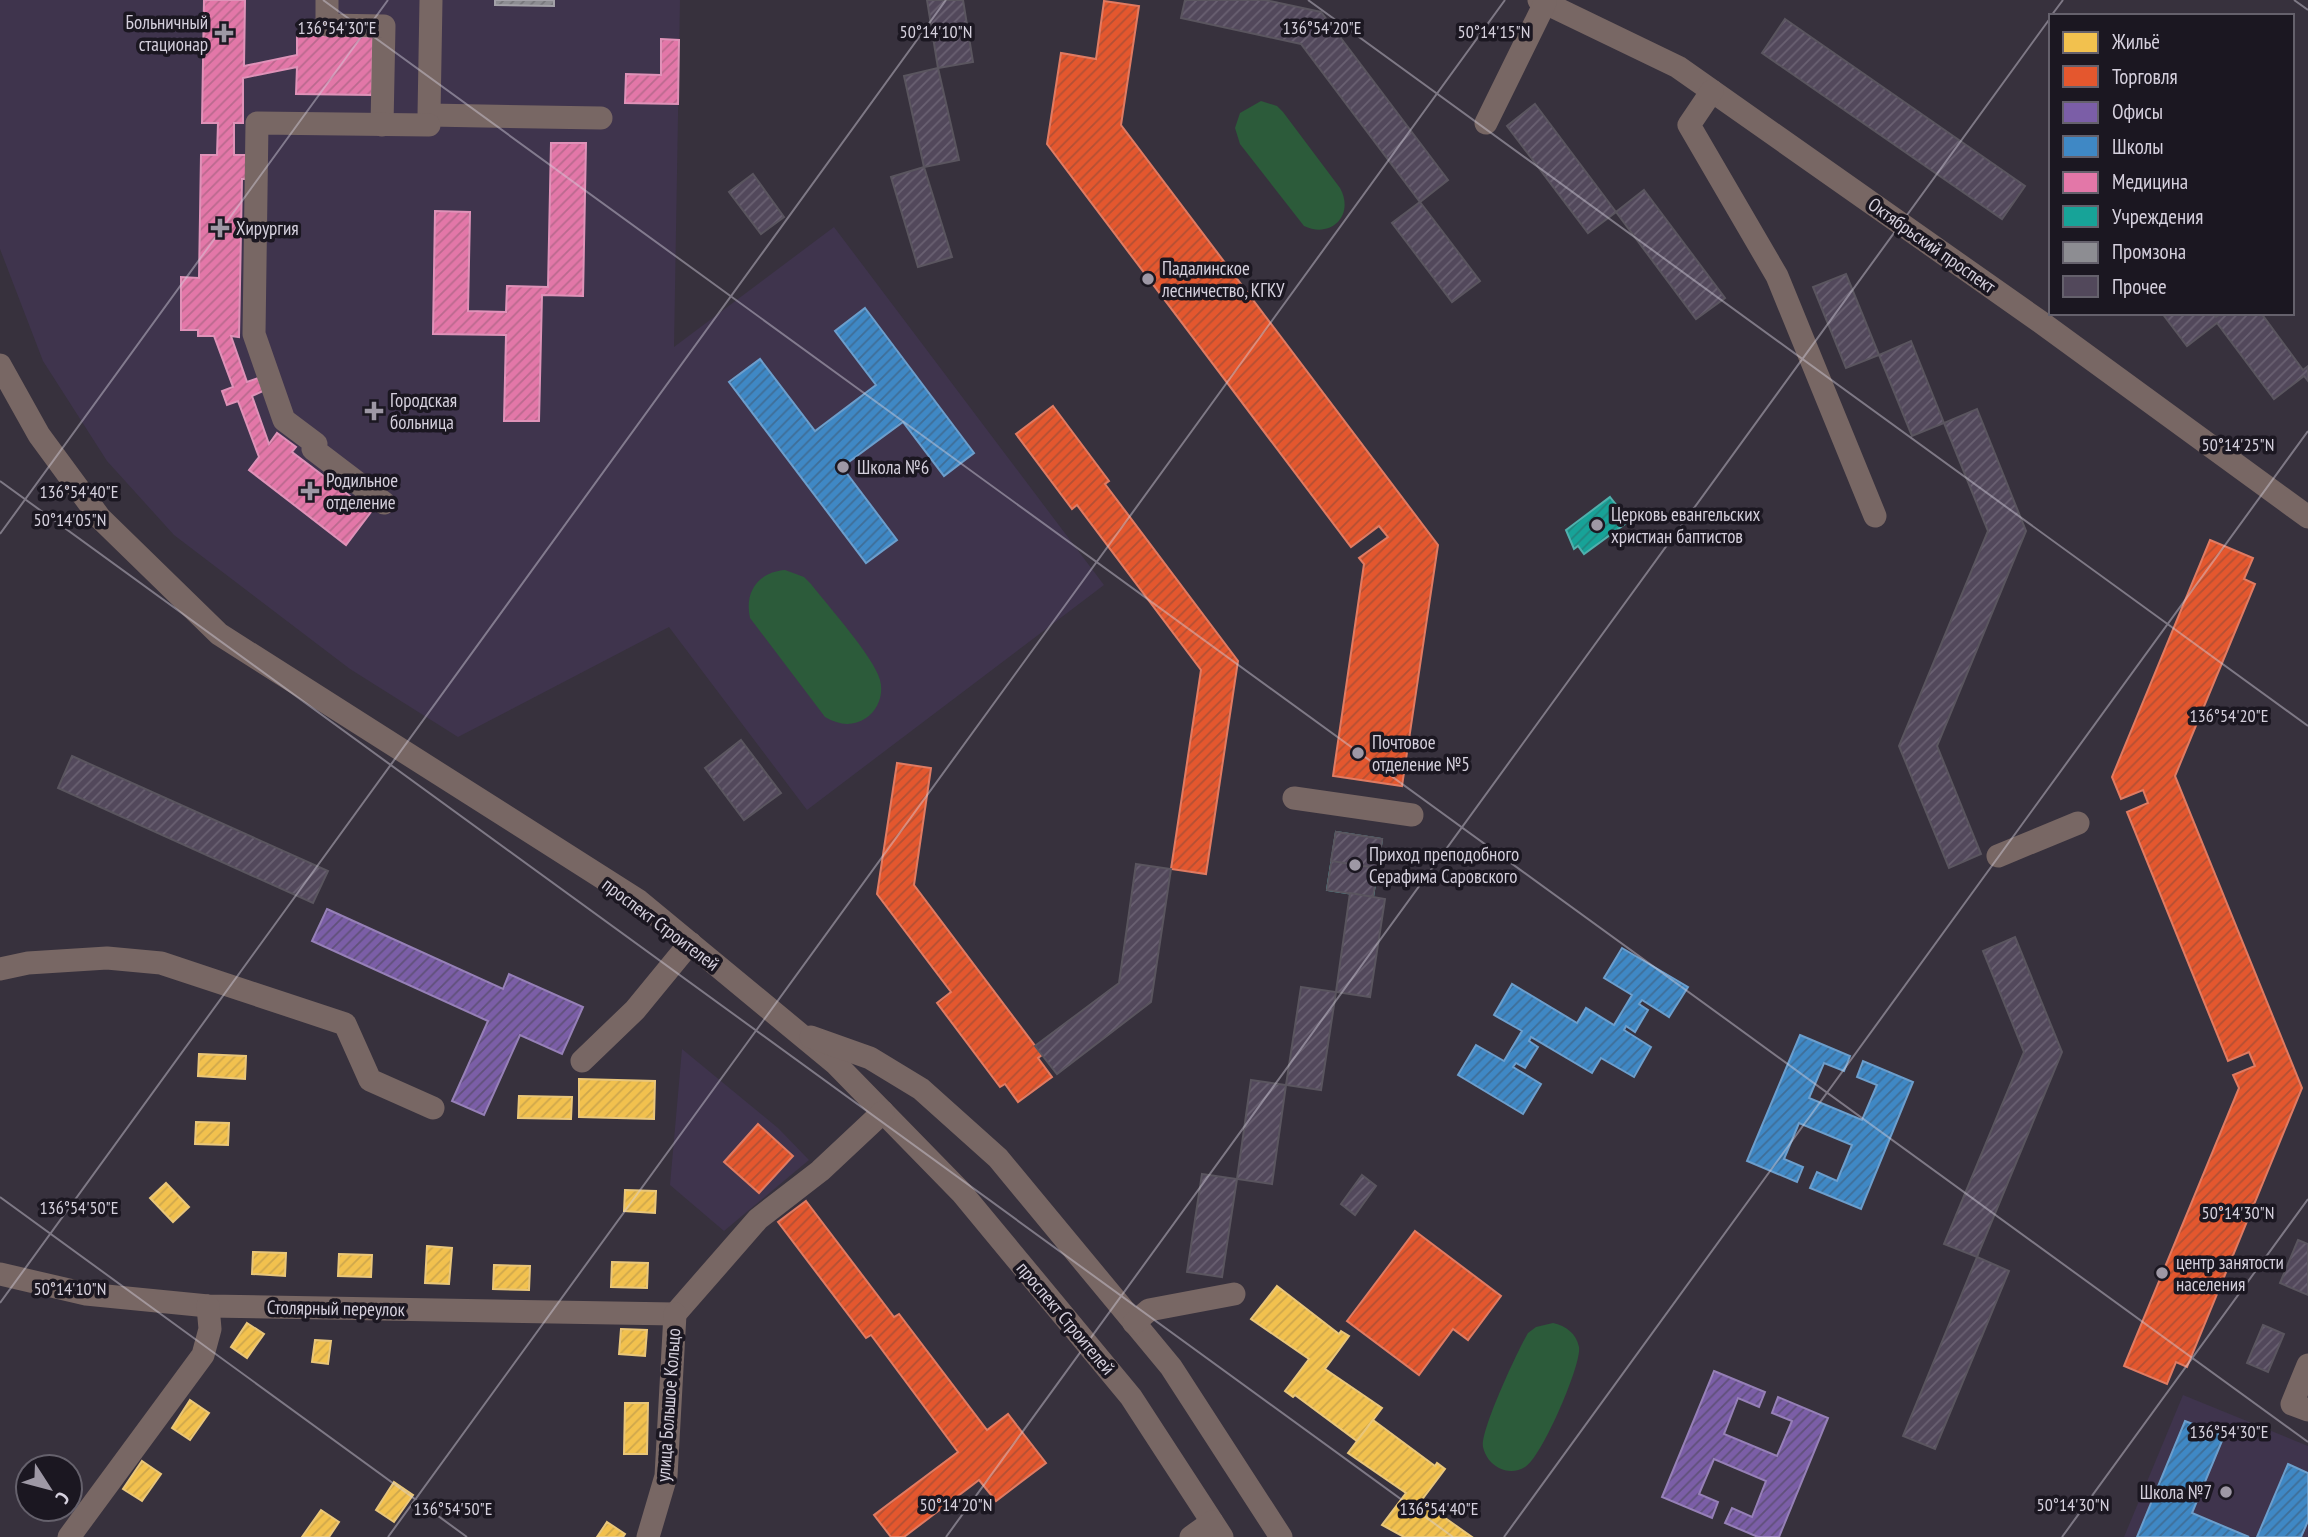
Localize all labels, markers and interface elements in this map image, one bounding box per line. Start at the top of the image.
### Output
place label: Больничный стационар [126,10,208,56]
legend [2049,14,2294,315]
text: 136°54'30"E [298,16,376,39]
text: 136°54'20"E [1283,16,1361,39]
text: 50°14'10"N [900,20,972,43]
text: 50°14'15"N [1458,20,1530,43]
marker: Больничный стационар [214,23,234,43]
text: Жильё [2111,28,2160,55]
text: Торговля [2112,63,2178,90]
text: Офисы [2112,98,2163,125]
text: Школы [2112,133,2164,160]
text: Медицина [2112,168,2188,195]
street label: Октябрьский проспект [1864,192,2001,298]
text: Учреждения [2112,203,2203,230]
place label: Хирургия [236,216,299,240]
marker: Хирургия [210,218,230,238]
text: Промзона [2112,238,2186,265]
place label: Падалинское лесничество, КГКУ [1161,256,1285,302]
marker: Падалинское лесничество, КГКУ [1140,271,1156,287]
text: Прочее [2112,273,2167,300]
place label: Городская больница [390,388,457,434]
marker: Городская больница [364,401,384,421]
text: 50°14'25"N [2202,433,2274,456]
place label: Школа №6 [857,455,929,479]
marker: Школа №6 [835,459,851,475]
place label: Родильное отделение [326,468,398,514]
text: 136°54'40"E [40,480,118,503]
marker: Родильное отделение [300,481,320,501]
place label: Церковь евангельских христиан баптистов [1611,502,1760,548]
text: 50°14'05"N [34,508,106,531]
marker: Церковь евангельских христиан баптистов [1589,517,1605,533]
text: 136°54'20"E [2190,704,2268,727]
place label: Почтовое отделение №5 [1372,730,1470,776]
marker: Почтовое отделение №5 [1350,745,1366,761]
place label: Приход преподобного Серафима Саровского [1369,842,1519,888]
marker: Приход преподобного Серафима Саровского [1347,857,1363,873]
street label: проспект Строителей [598,872,724,976]
text: 136°54'50"E [40,1196,118,1219]
text: 50°14'30"N [2202,1201,2274,1224]
place label: центр занятости населения [2176,1250,2284,1296]
street label: проспект Строителей [1012,1257,1120,1379]
marker: центр занятости населения [2154,1265,2170,1281]
text: 50°14'10"N [34,1277,106,1300]
street label: Столярный переулок [267,1295,406,1321]
street label: улица Большое Кольцо [651,1327,685,1483]
text: 136°54'30"E [2190,1420,2268,1443]
north arrow [14,1453,84,1523]
place label: Школа №7 [2140,1480,2212,1504]
marker: Школа №7 [2218,1484,2234,1500]
text: С [50,1487,75,1509]
text: 50°14'20"N [920,1493,992,1516]
text: 50°14'30"N [2037,1493,2109,1516]
text: 136°54'50"E [414,1497,492,1520]
text: 136°54'40"E [1400,1497,1478,1520]

